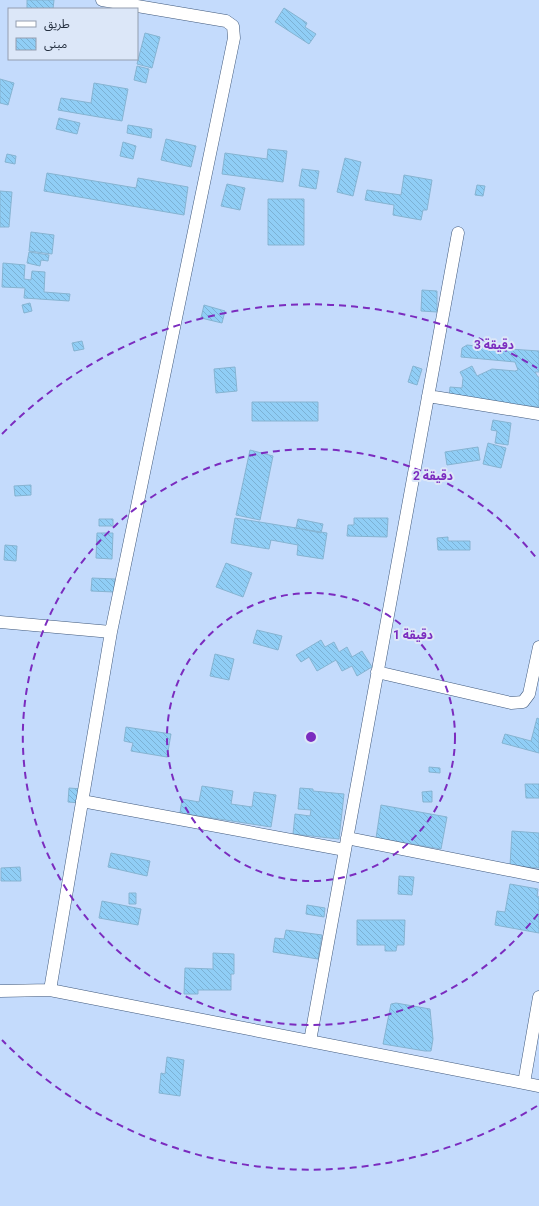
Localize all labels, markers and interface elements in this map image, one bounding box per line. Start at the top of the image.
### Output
legend [8,8,138,60]
text: طريق [44,17,70,32]
text: مبنى [44,37,67,51]
text: 3 دقيقة [474,338,514,352]
text: 2 دقيقة [413,469,453,483]
text: 1 دقيقة [393,628,433,642]
centre of rings [304,730,318,744]

